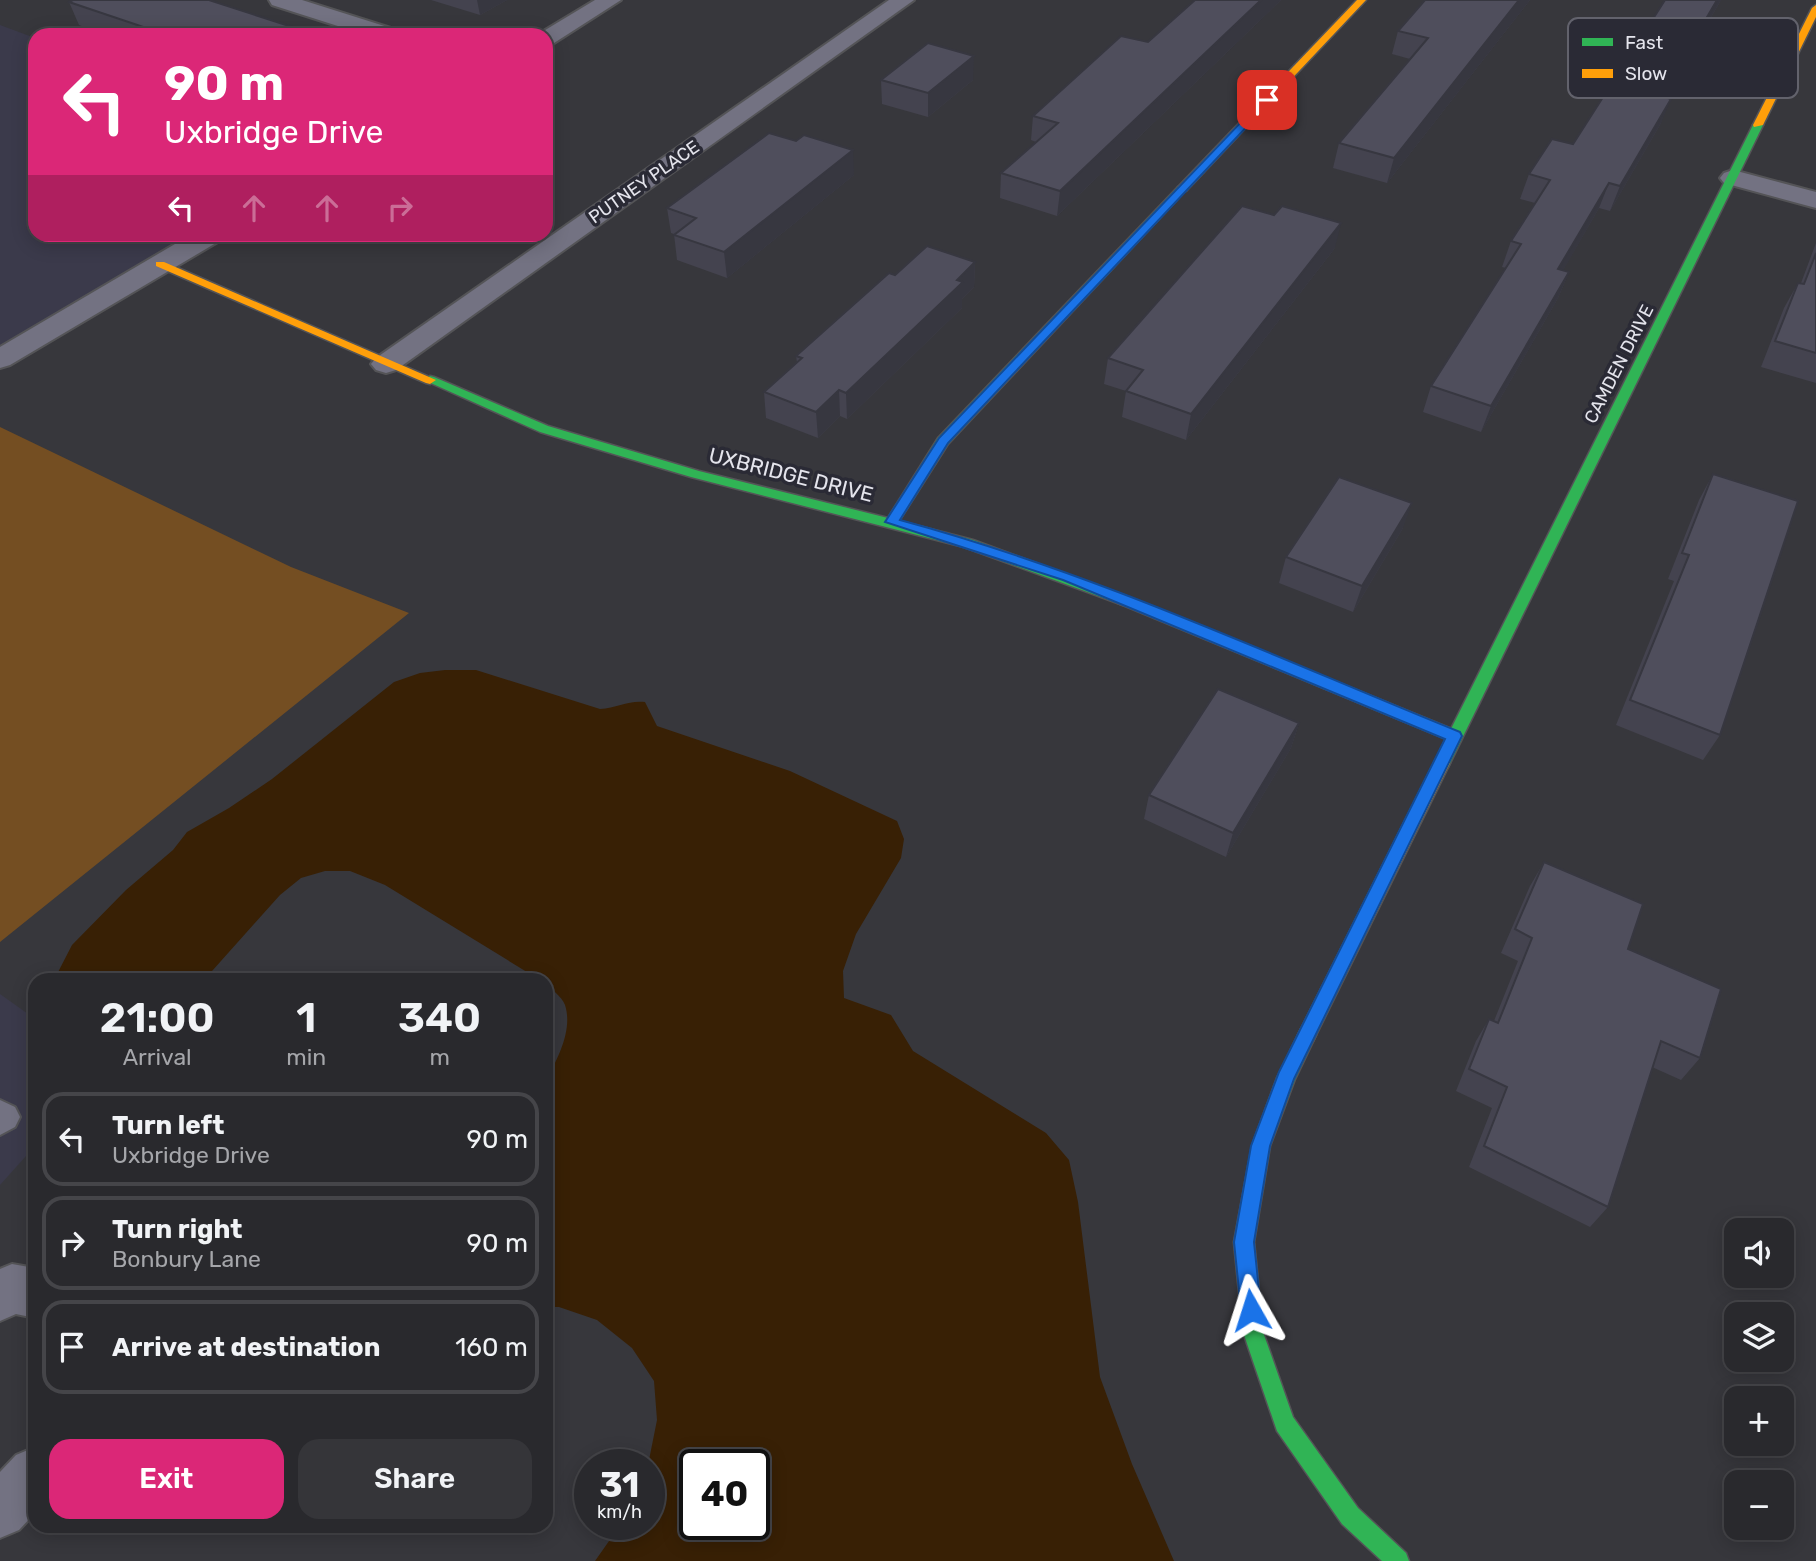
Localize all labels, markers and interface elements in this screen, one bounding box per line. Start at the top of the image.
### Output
legend [1568,18,1798,98]
text: Fast [1625,31,1664,54]
text: 90 m [164,54,284,112]
icon: left [49,56,140,147]
text: Slow [1625,62,1667,85]
pin [1237,70,1297,130]
icon: arrive [1248,81,1286,119]
text: Uxbridge Drive [164,113,384,151]
street label: PUTNEY PLACE [584,136,704,228]
icon: left [162,189,200,227]
icon: ahead [235,189,273,227]
icon: ahead [308,189,346,227]
icon: right [381,189,419,227]
street label: CAMDEN DRIVE [1580,301,1658,427]
street label: UXBRIDGE DRIVE [706,442,876,507]
text: 21:00 [100,993,215,1043]
text: 1 [296,993,316,1043]
text: 340 [398,993,481,1043]
text: Arrival [123,1043,192,1071]
text: min [286,1043,326,1071]
text: m [429,1043,450,1071]
text: Turn left [112,1110,224,1141]
icon: left [53,1120,91,1158]
text: 90 m [467,1124,528,1155]
text: Uxbridge Drive [112,1141,270,1169]
text: Turn right [112,1214,242,1245]
map controls [1724,1218,1794,1540]
button: sound [1724,1218,1794,1288]
icon: right [53,1224,91,1262]
text: 90 m [467,1228,528,1259]
text: Bonbury Lane [112,1245,261,1273]
position arrow [1214,1273,1288,1347]
button: layers [1724,1302,1794,1372]
icon: arrive [53,1328,91,1366]
text: Arrive at destination [112,1332,380,1363]
text: 160 m [455,1332,528,1363]
button: + [1724,1386,1794,1456]
button: Exit [49,1439,284,1519]
button: Share [298,1439,532,1519]
speed limit sign: 40 [679,1449,770,1540]
text: 31 [600,1464,639,1506]
button: − [1724,1470,1794,1540]
text: km/h [597,1501,642,1523]

